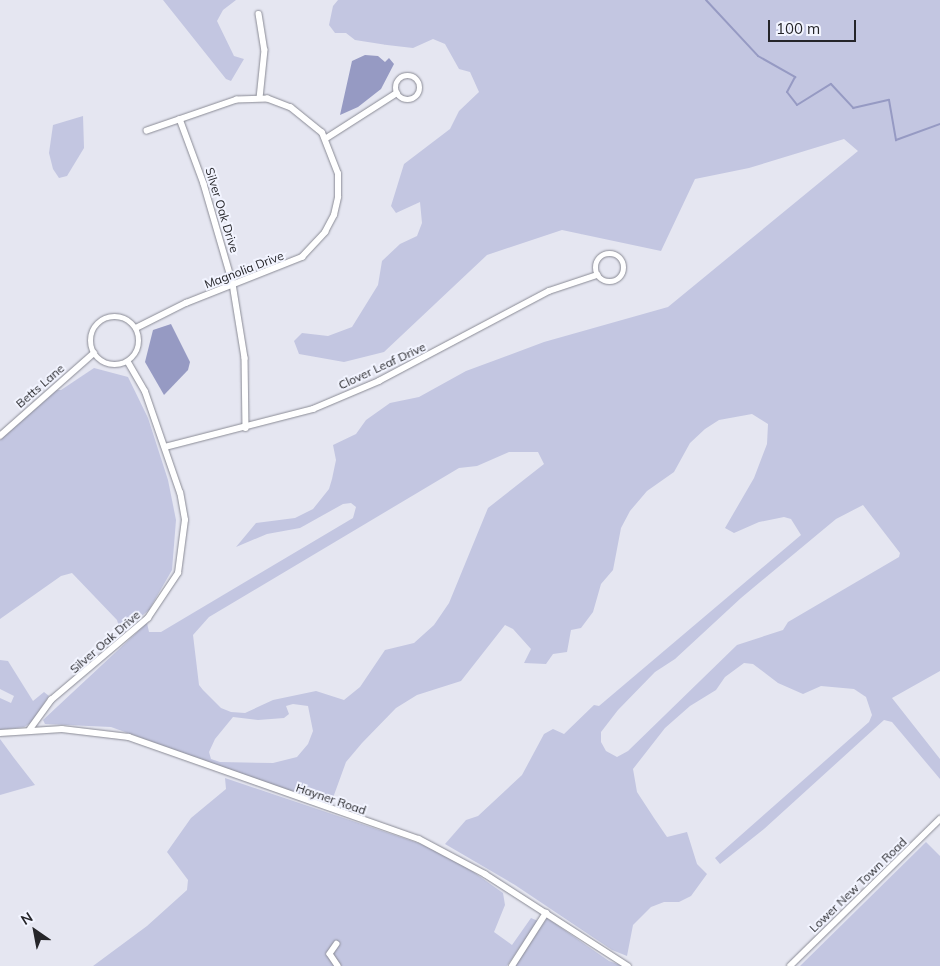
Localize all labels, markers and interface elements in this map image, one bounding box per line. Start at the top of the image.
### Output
scale bar [770,10,858,42]
text: 100 m [776,19,820,38]
street label: Silver Oak Drive [202,166,242,254]
street label: Magnolia Drive [202,248,286,292]
street label: Clover Leaf Drive [336,340,428,392]
street label: Betts Lane [13,361,67,411]
street label: Silver Oak Drive [67,608,143,676]
street label: Hayner Road [294,780,368,818]
street label: Lower New Town Road [806,835,910,935]
north arrow [10,906,60,956]
text: N [17,908,36,929]

